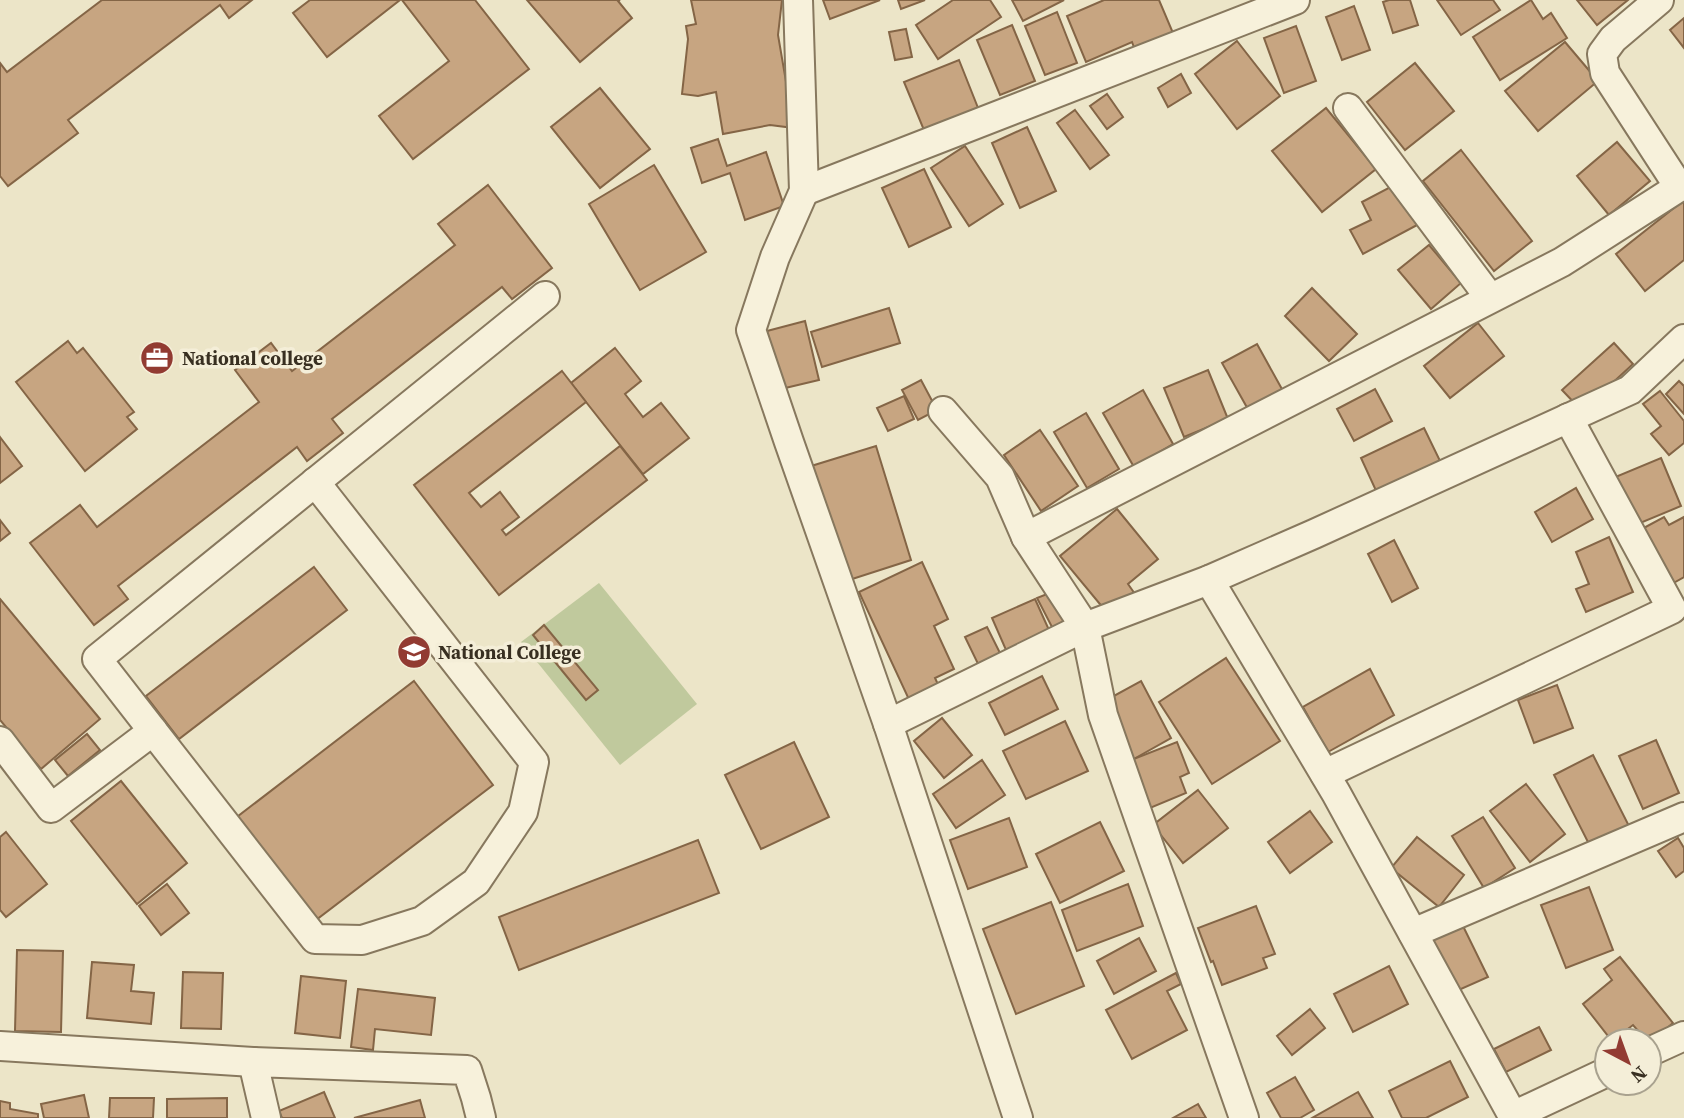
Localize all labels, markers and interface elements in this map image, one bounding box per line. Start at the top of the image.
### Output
office icon: National college [138,339,176,377]
place label: National college [182,345,323,371]
school or university icon: National College [395,633,433,671]
place label: National College [438,639,581,665]
north arrow [1593,1027,1663,1097]
text: N [1625,1060,1653,1089]

